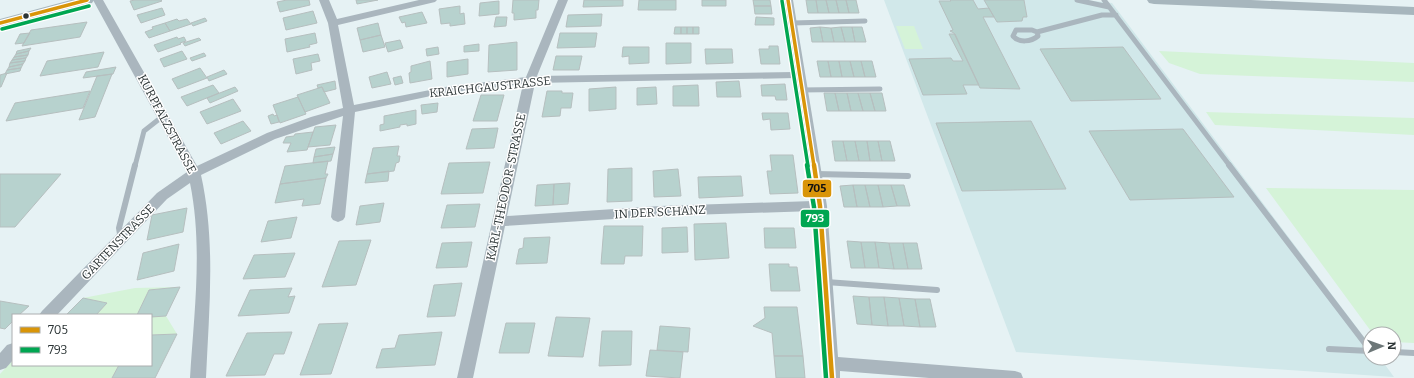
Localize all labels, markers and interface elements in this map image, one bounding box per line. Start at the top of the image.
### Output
unlabelled marker [21,11,31,21]
street label: KURPFALZSTRASSE [135,72,199,176]
street label: KRAICHGAUSTRASSE [428,74,552,100]
street label: KARL-THEODOR-STRASSE [484,112,528,262]
line badge: 705 [802,179,832,198]
text: 705 [808,182,826,195]
street label: GARTENSTRASSE [79,201,157,283]
street label: IN DER SCHANZ [614,203,706,221]
line badge: 793 [800,209,830,228]
text: 793 [806,212,824,225]
legend [12,314,152,366]
text: 705 [48,323,68,337]
north arrow [1362,326,1402,366]
text: N [1385,341,1398,351]
text: 793 [48,343,68,357]

